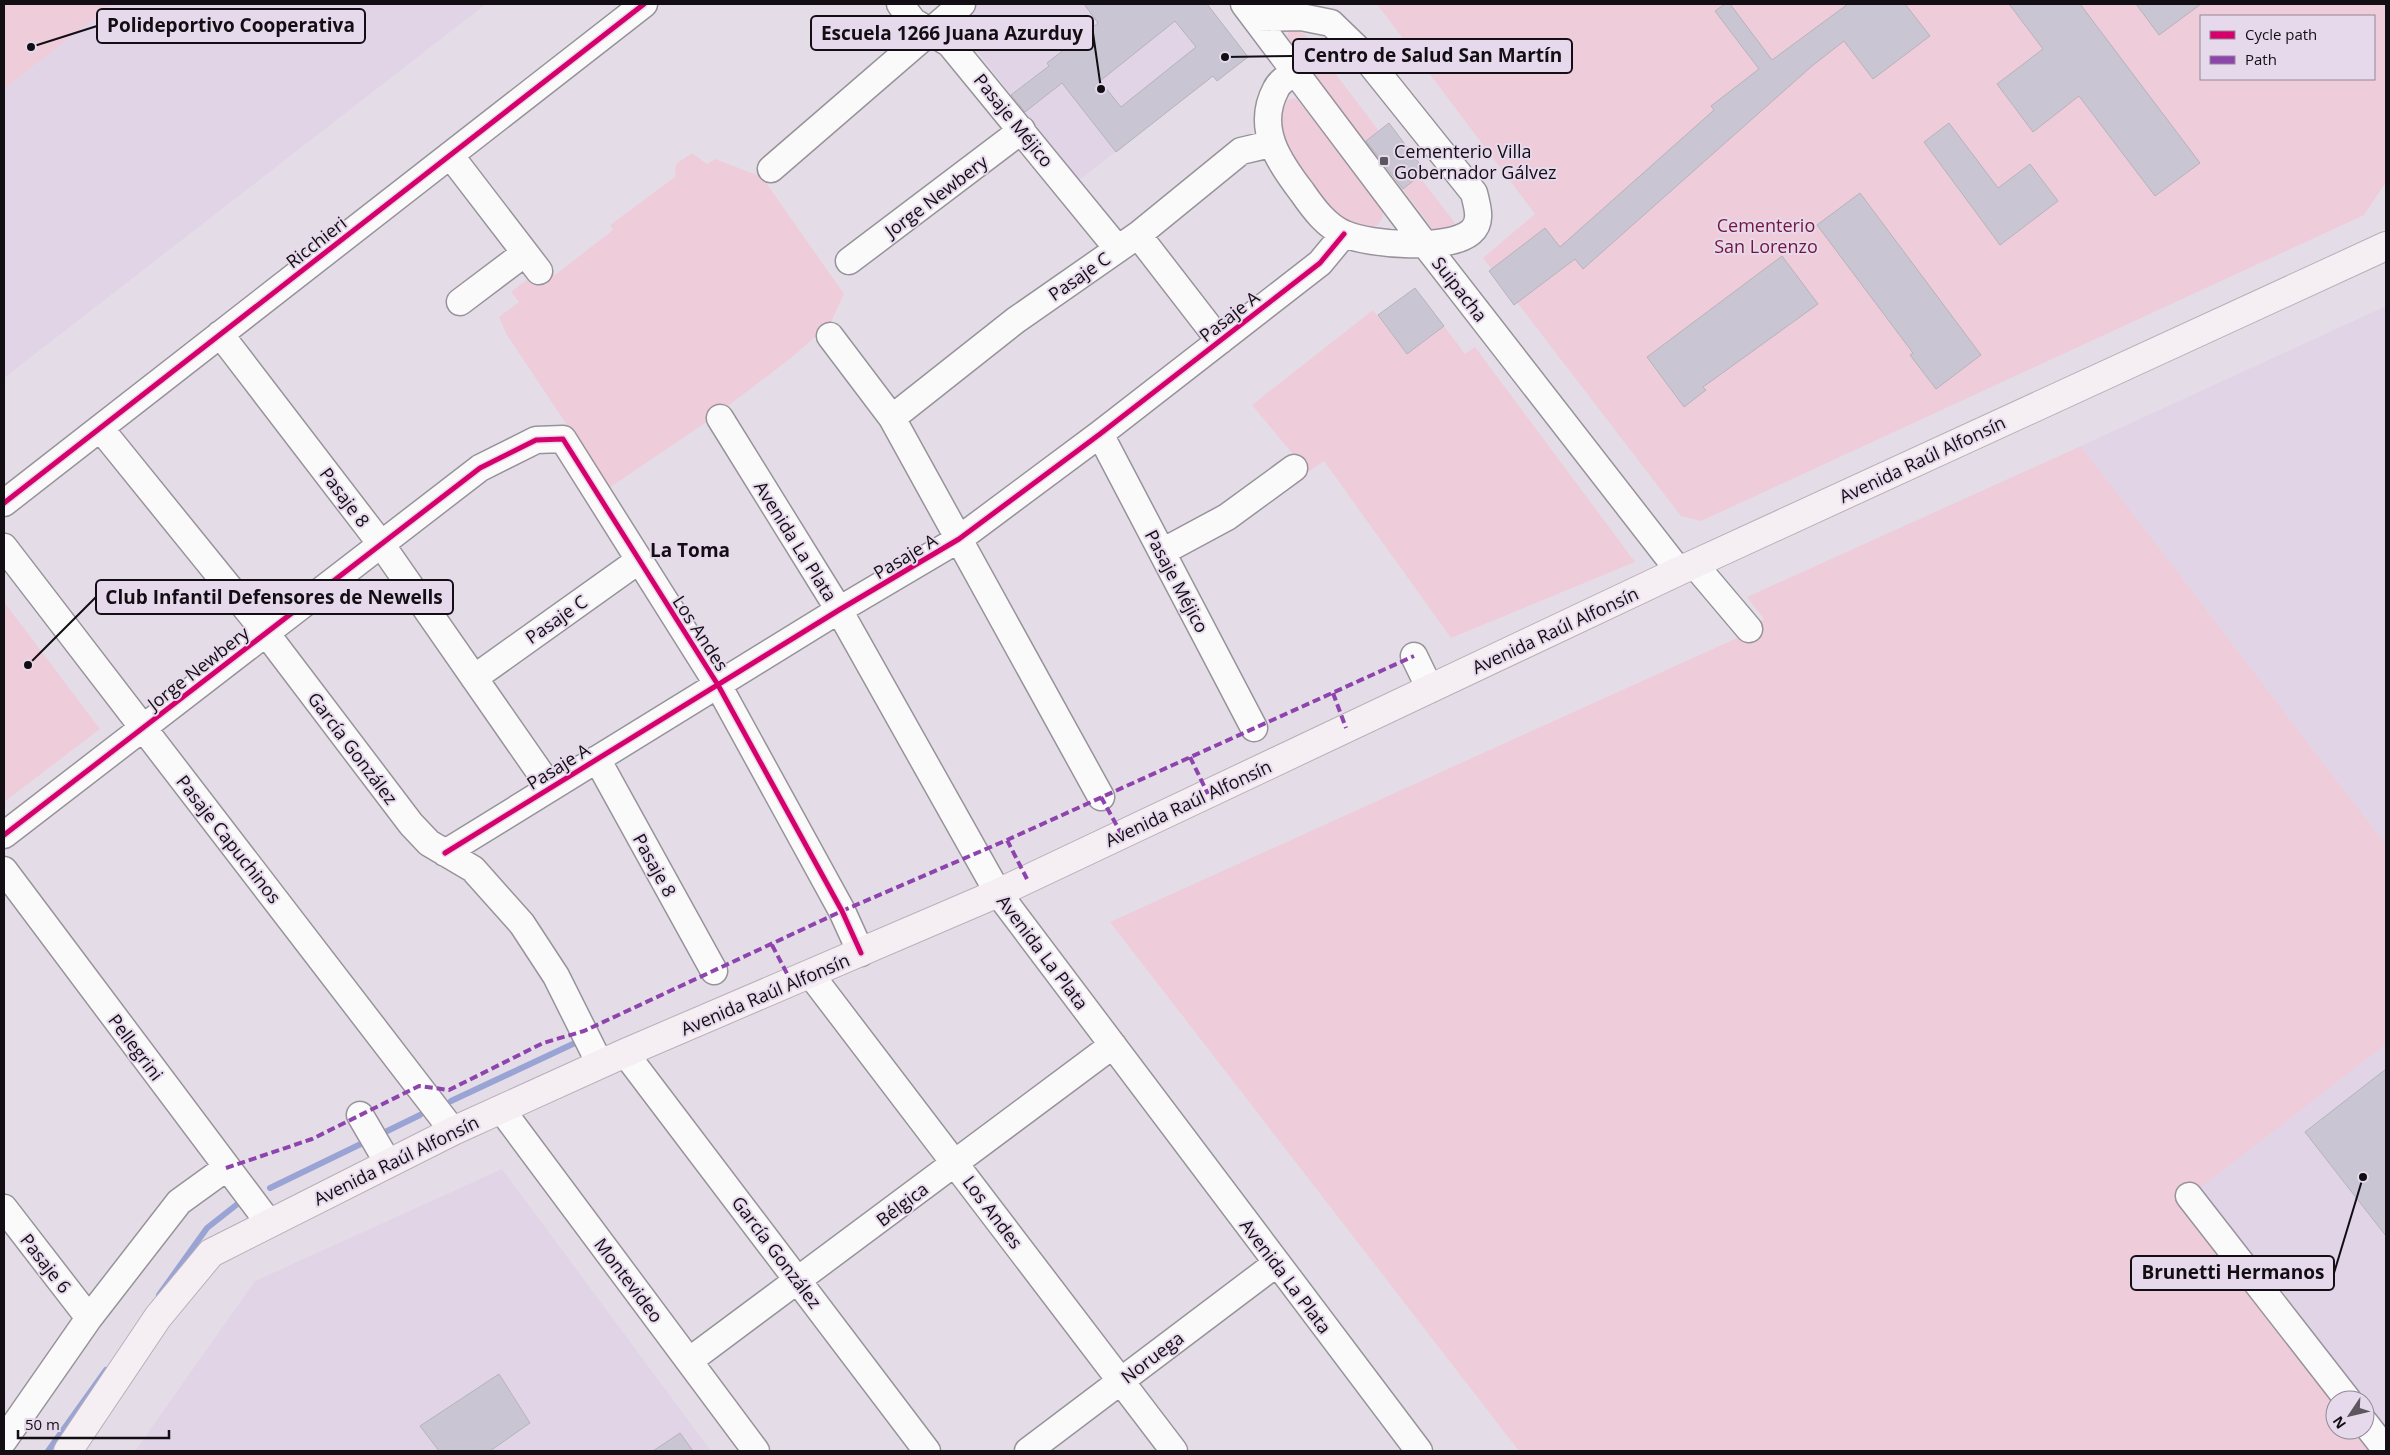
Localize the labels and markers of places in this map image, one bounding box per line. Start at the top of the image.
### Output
callout: Polideportivo Cooperativa [97,9,365,43]
callout: Escuela 1266 Juana Azurduy [811,16,1093,50]
callout: Centro de Salud San Martín [1293,39,1572,73]
place label: Cementerio Villa Gobernador Gálvez [1394,139,1556,184]
marker: Cementerio Villa Gobernador Gálvez [1378,155,1390,167]
callout: Club Infantil Defensores de Newells [96,580,453,614]
callout: Brunetti Hermanos [2131,1256,2334,1290]

